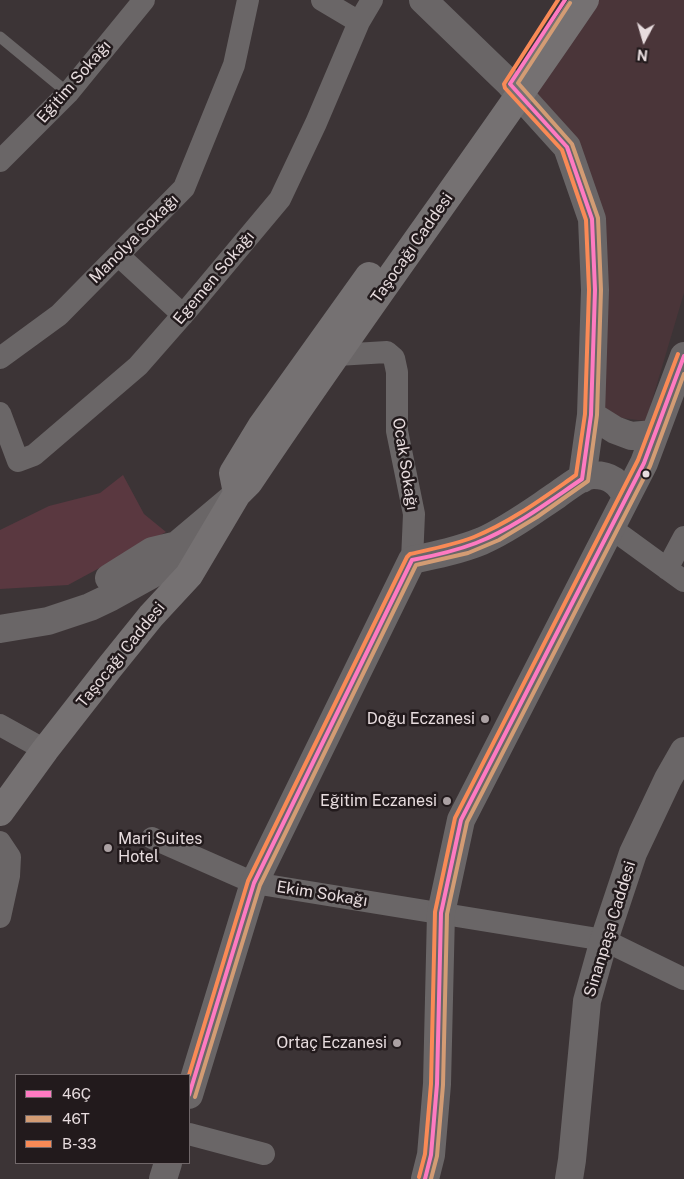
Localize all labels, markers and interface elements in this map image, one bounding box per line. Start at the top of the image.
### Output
north arrow [619,15,669,65]
street label: Eğitim Sokağı [33,37,115,127]
text: N [636,46,649,63]
street label: Taşocağı Caddesi [367,189,457,307]
street label: Manolya Sokağı [85,190,183,288]
street label: Egemen Sokağı [169,228,259,328]
street label: Ocak Sokağı [388,416,422,512]
unlabelled marker [641,469,651,479]
street label: Taşocağı Caddesi [73,599,169,711]
place label: Doğu Eczanesi [367,709,475,729]
marker: Doğu Eczanesi [479,713,491,725]
place label: Eğitim Eczanesi [320,791,437,811]
marker: Eğitim Eczanesi [441,795,453,807]
place label: Mari Suites Hotel [118,829,202,867]
marker: Mari Suites Hotel [102,842,114,854]
street label: Sinanpaşa Caddesi [580,859,640,999]
street label: Ekim Sokağı [275,877,369,911]
place label: Ortaç Eczanesi [276,1033,387,1053]
marker: Ortaç Eczanesi [391,1037,403,1049]
legend [15,1074,190,1164]
text: 46Ç [62,1085,91,1102]
text: 46T [62,1110,90,1127]
text: B-33 [62,1135,96,1152]

